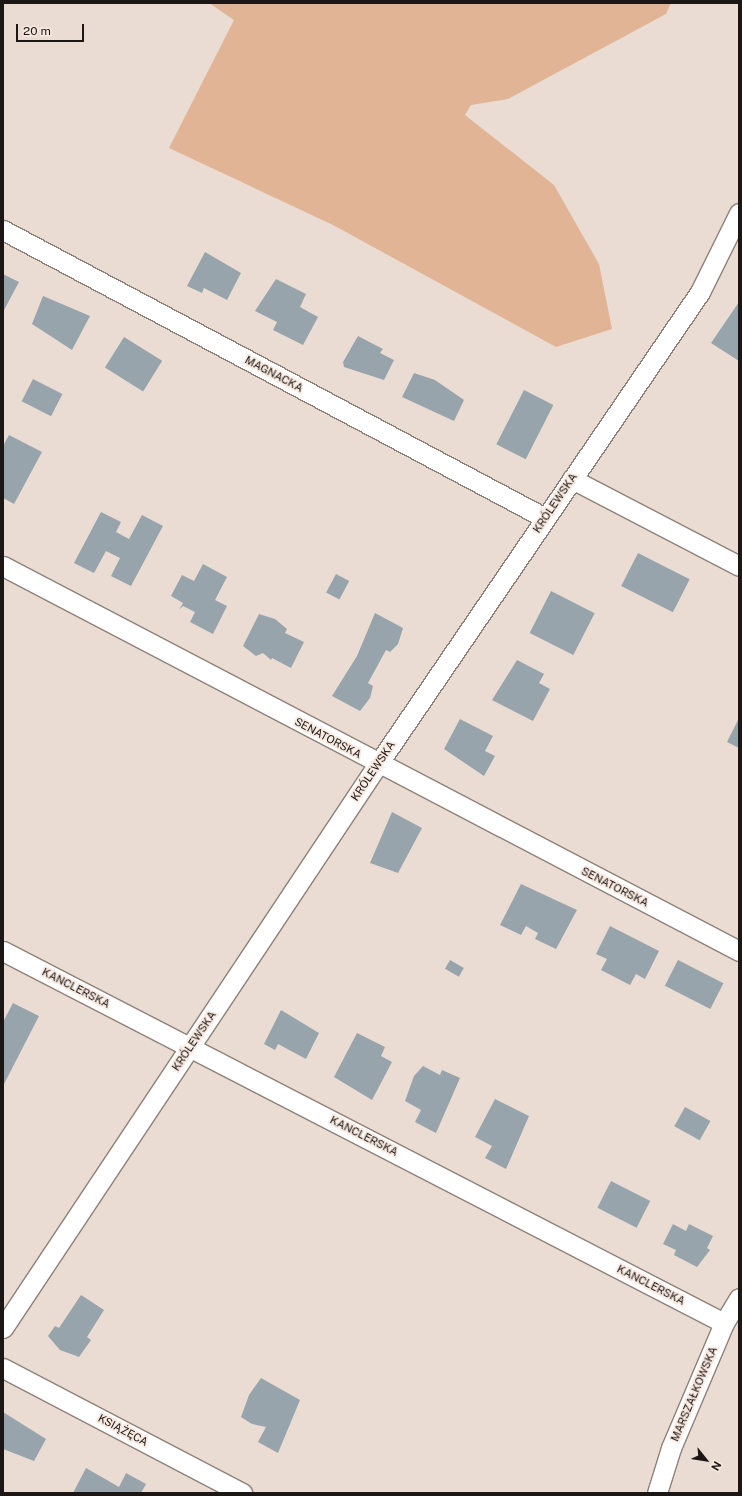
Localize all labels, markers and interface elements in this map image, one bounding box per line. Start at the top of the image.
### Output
scale bar [18,16,86,42]
text: 20 m [23,24,51,38]
street label: MAGNACKA [243,353,305,395]
street label: KRÓLEWSKA [530,471,580,535]
street label: SENATORSKA [292,715,364,761]
street label: KRÓLEWSKA [348,739,398,803]
street label: SENATORSKA [579,864,651,910]
street label: KANCLERSKA [40,965,112,1011]
street label: KRÓLEWSKA [169,1009,219,1073]
street label: KANCLERSKA [328,1113,400,1159]
street label: KANCLERSKA [615,1262,687,1308]
street label: MARSZAŁKOWSKA [668,1345,720,1443]
street label: KSIĄŻĘCA [96,1411,150,1449]
north arrow [686,1440,726,1480]
text: N [709,1459,724,1473]

